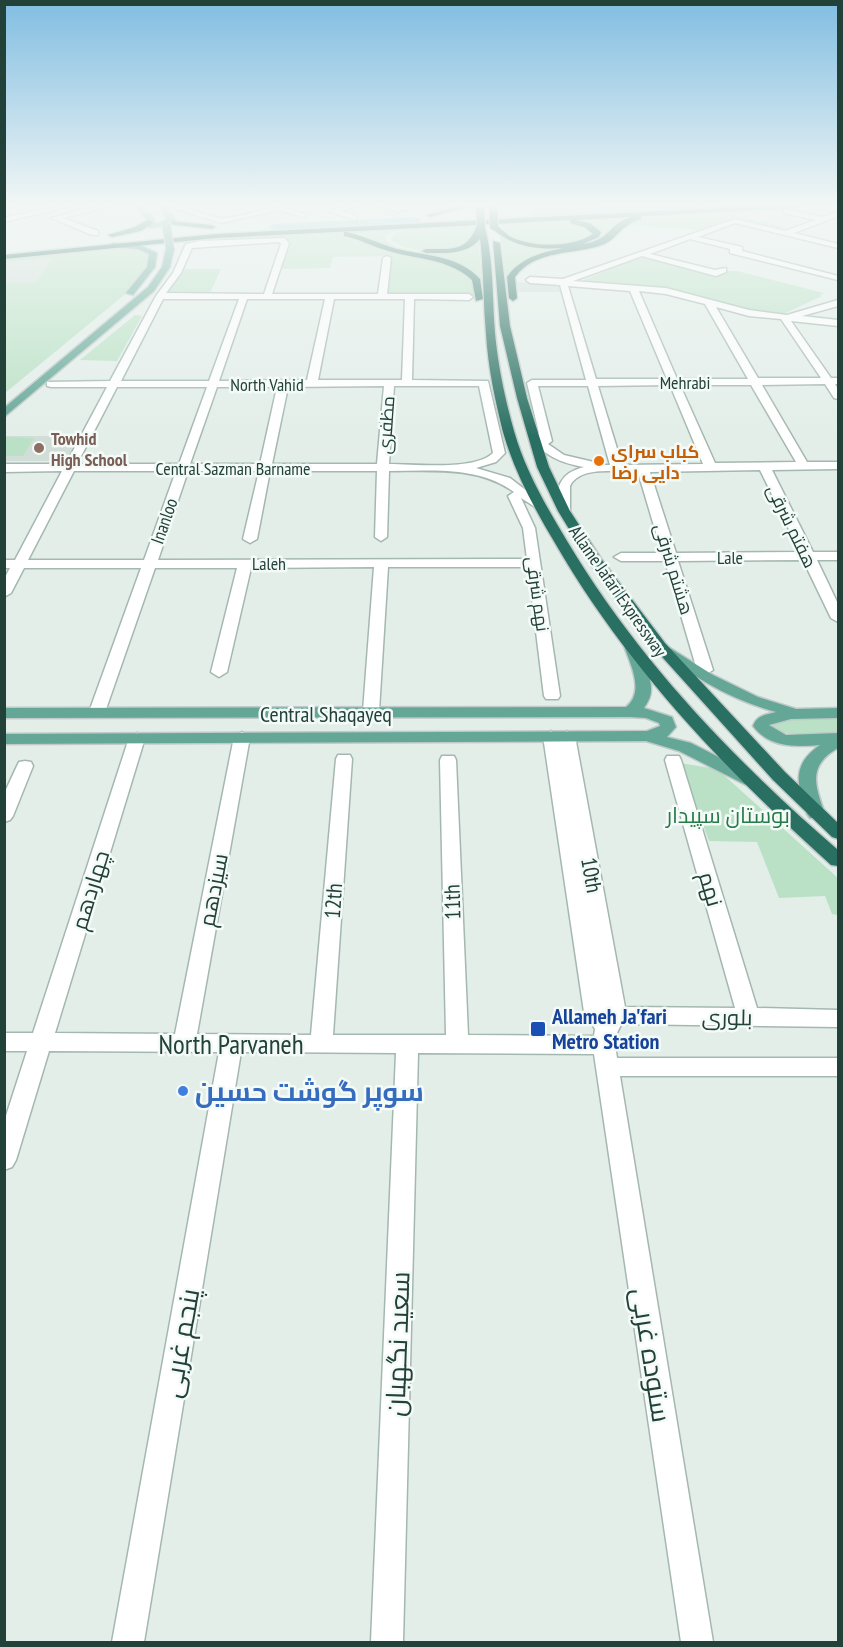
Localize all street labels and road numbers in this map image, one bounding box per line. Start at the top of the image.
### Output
street label: Mehrabi [660,371,710,394]
street label: North Vahid [230,373,304,396]
street label: مظفری [373,395,399,455]
street label: Central Sazman Barname [155,457,311,480]
street label: هفتم شرقی [761,480,822,572]
street label: Inanloo [145,495,183,547]
street label: Allame Jafari Expressway [564,521,672,661]
street label: هشتم شرقی [648,521,699,618]
street label: Lale [717,546,743,569]
street label: Laleh [252,552,286,575]
street label: نهم شرقی [520,555,555,633]
street label: Central Shaqayeq [260,700,392,728]
street label: چهاردهم [65,847,117,934]
street label: سیزدهم [192,851,236,929]
street label: 10th [575,855,609,895]
street label: نهم [691,868,729,910]
street label: 12th [318,882,348,920]
street label: 11th [437,884,467,920]
street label: بلوری [701,1003,753,1031]
street label: North Parvaneh [158,1027,304,1061]
street label: سعید نگهبان [377,1271,417,1417]
street label: ستوده غربی [625,1285,679,1425]
street label: پنجم غربی [154,1286,208,1401]

